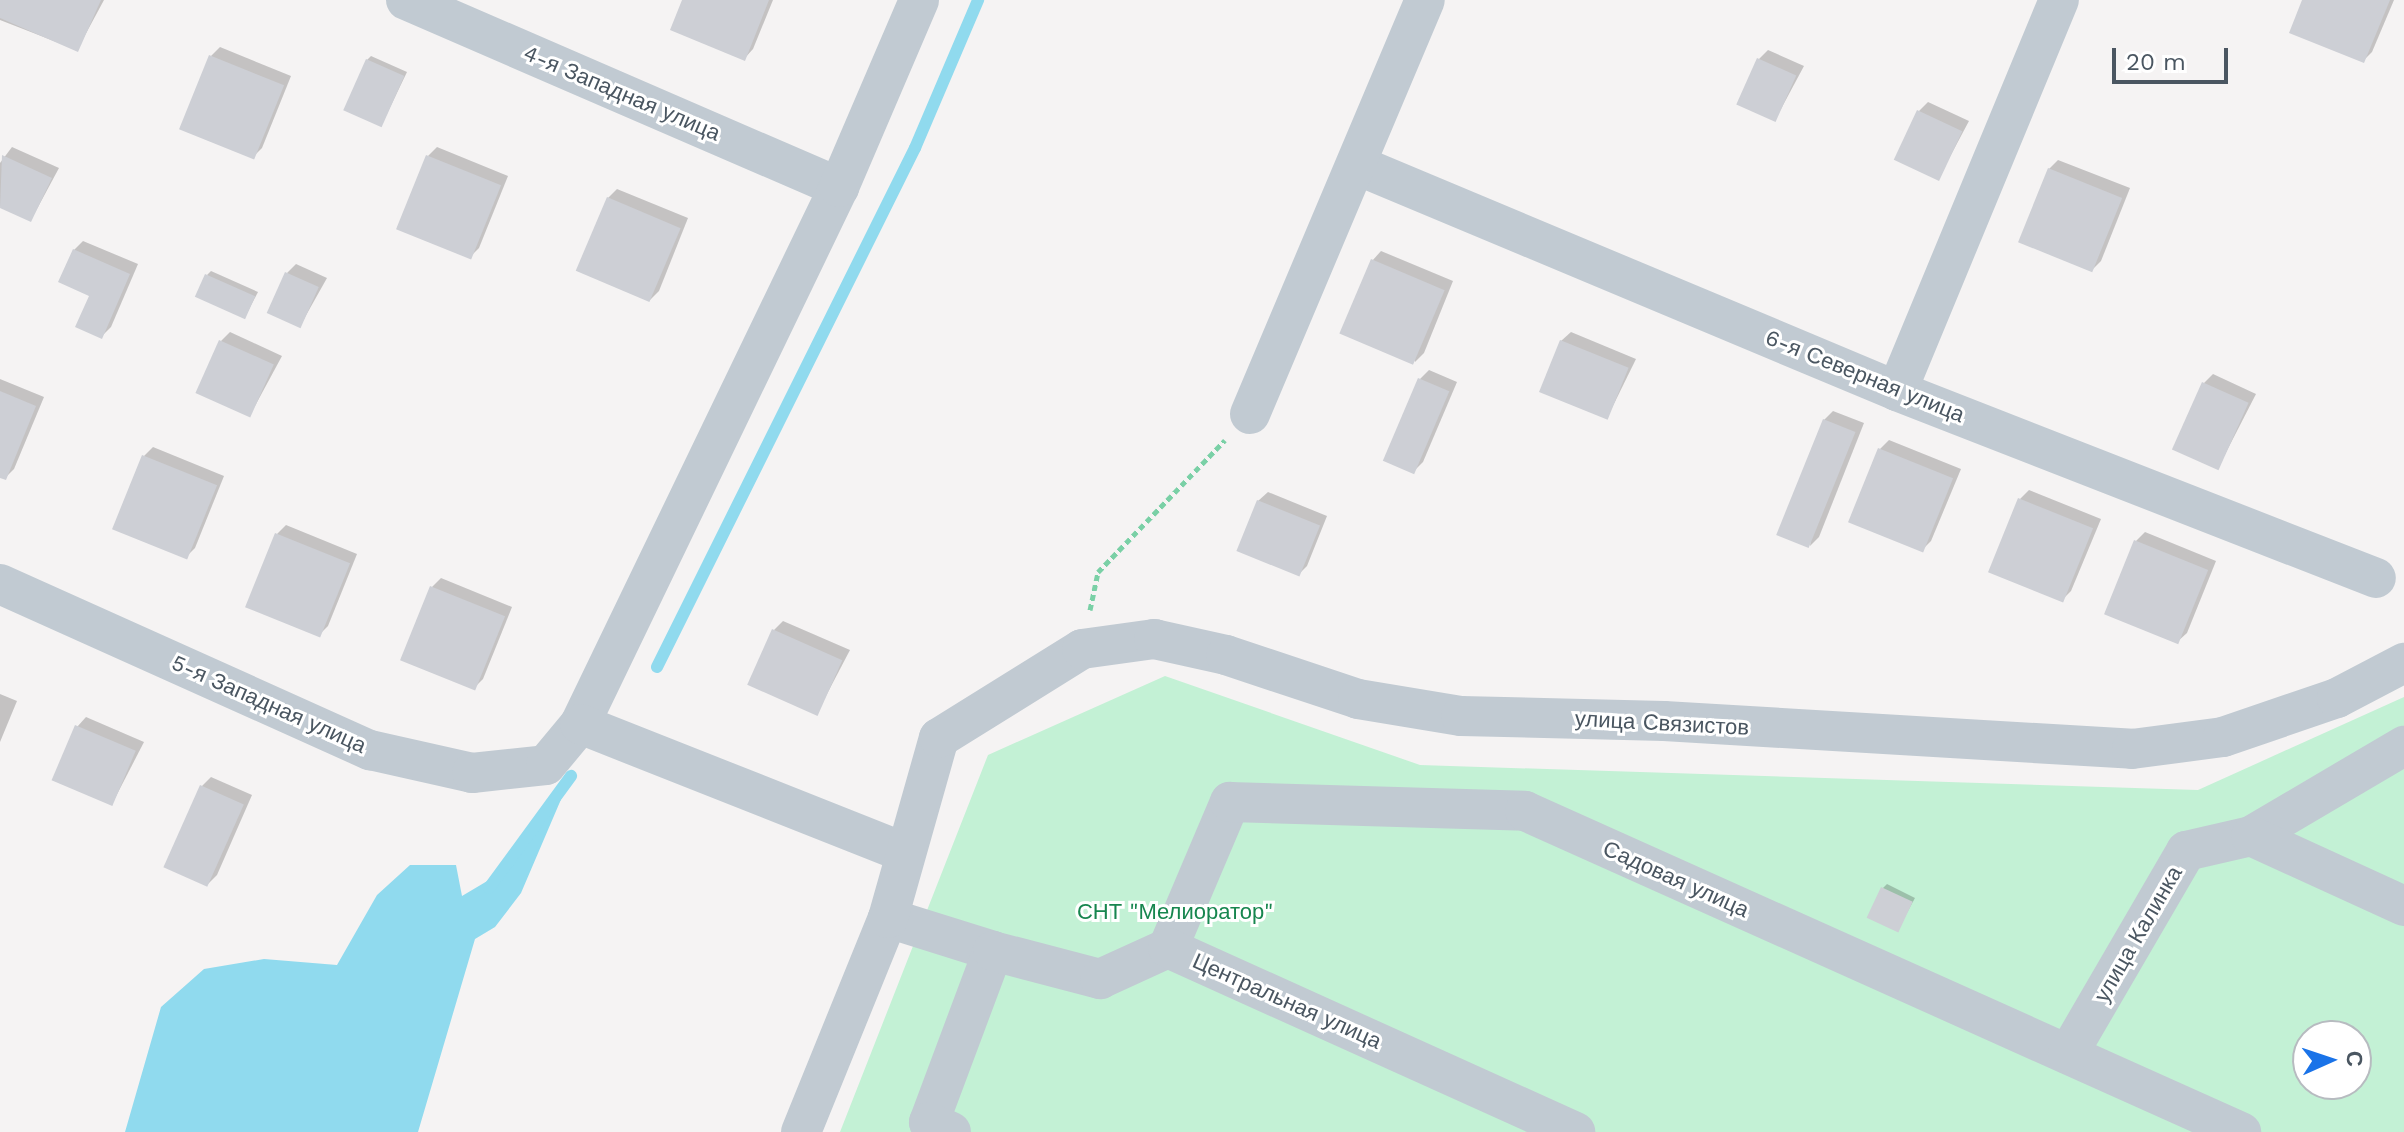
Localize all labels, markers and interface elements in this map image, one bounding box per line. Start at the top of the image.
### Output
scale bar [2116,32,2232,82]
street label: 4-я Западная улица [520,40,724,146]
text: 20 m [2126,48,2186,76]
street label: 6-я Северная улица [1762,324,1968,428]
street label: 5-я Западная улица [168,649,370,759]
street label: улица Связистов [1574,705,1750,741]
street label: Садовая улица [1599,835,1753,923]
street label: улица Калинка [2088,861,2188,1007]
park label: СНТ "Мелиоратор" [1077,899,1273,925]
street label: Центральная улица [1189,947,1385,1055]
north arrow [2292,1020,2372,1100]
text: С [2342,1050,2367,1067]

